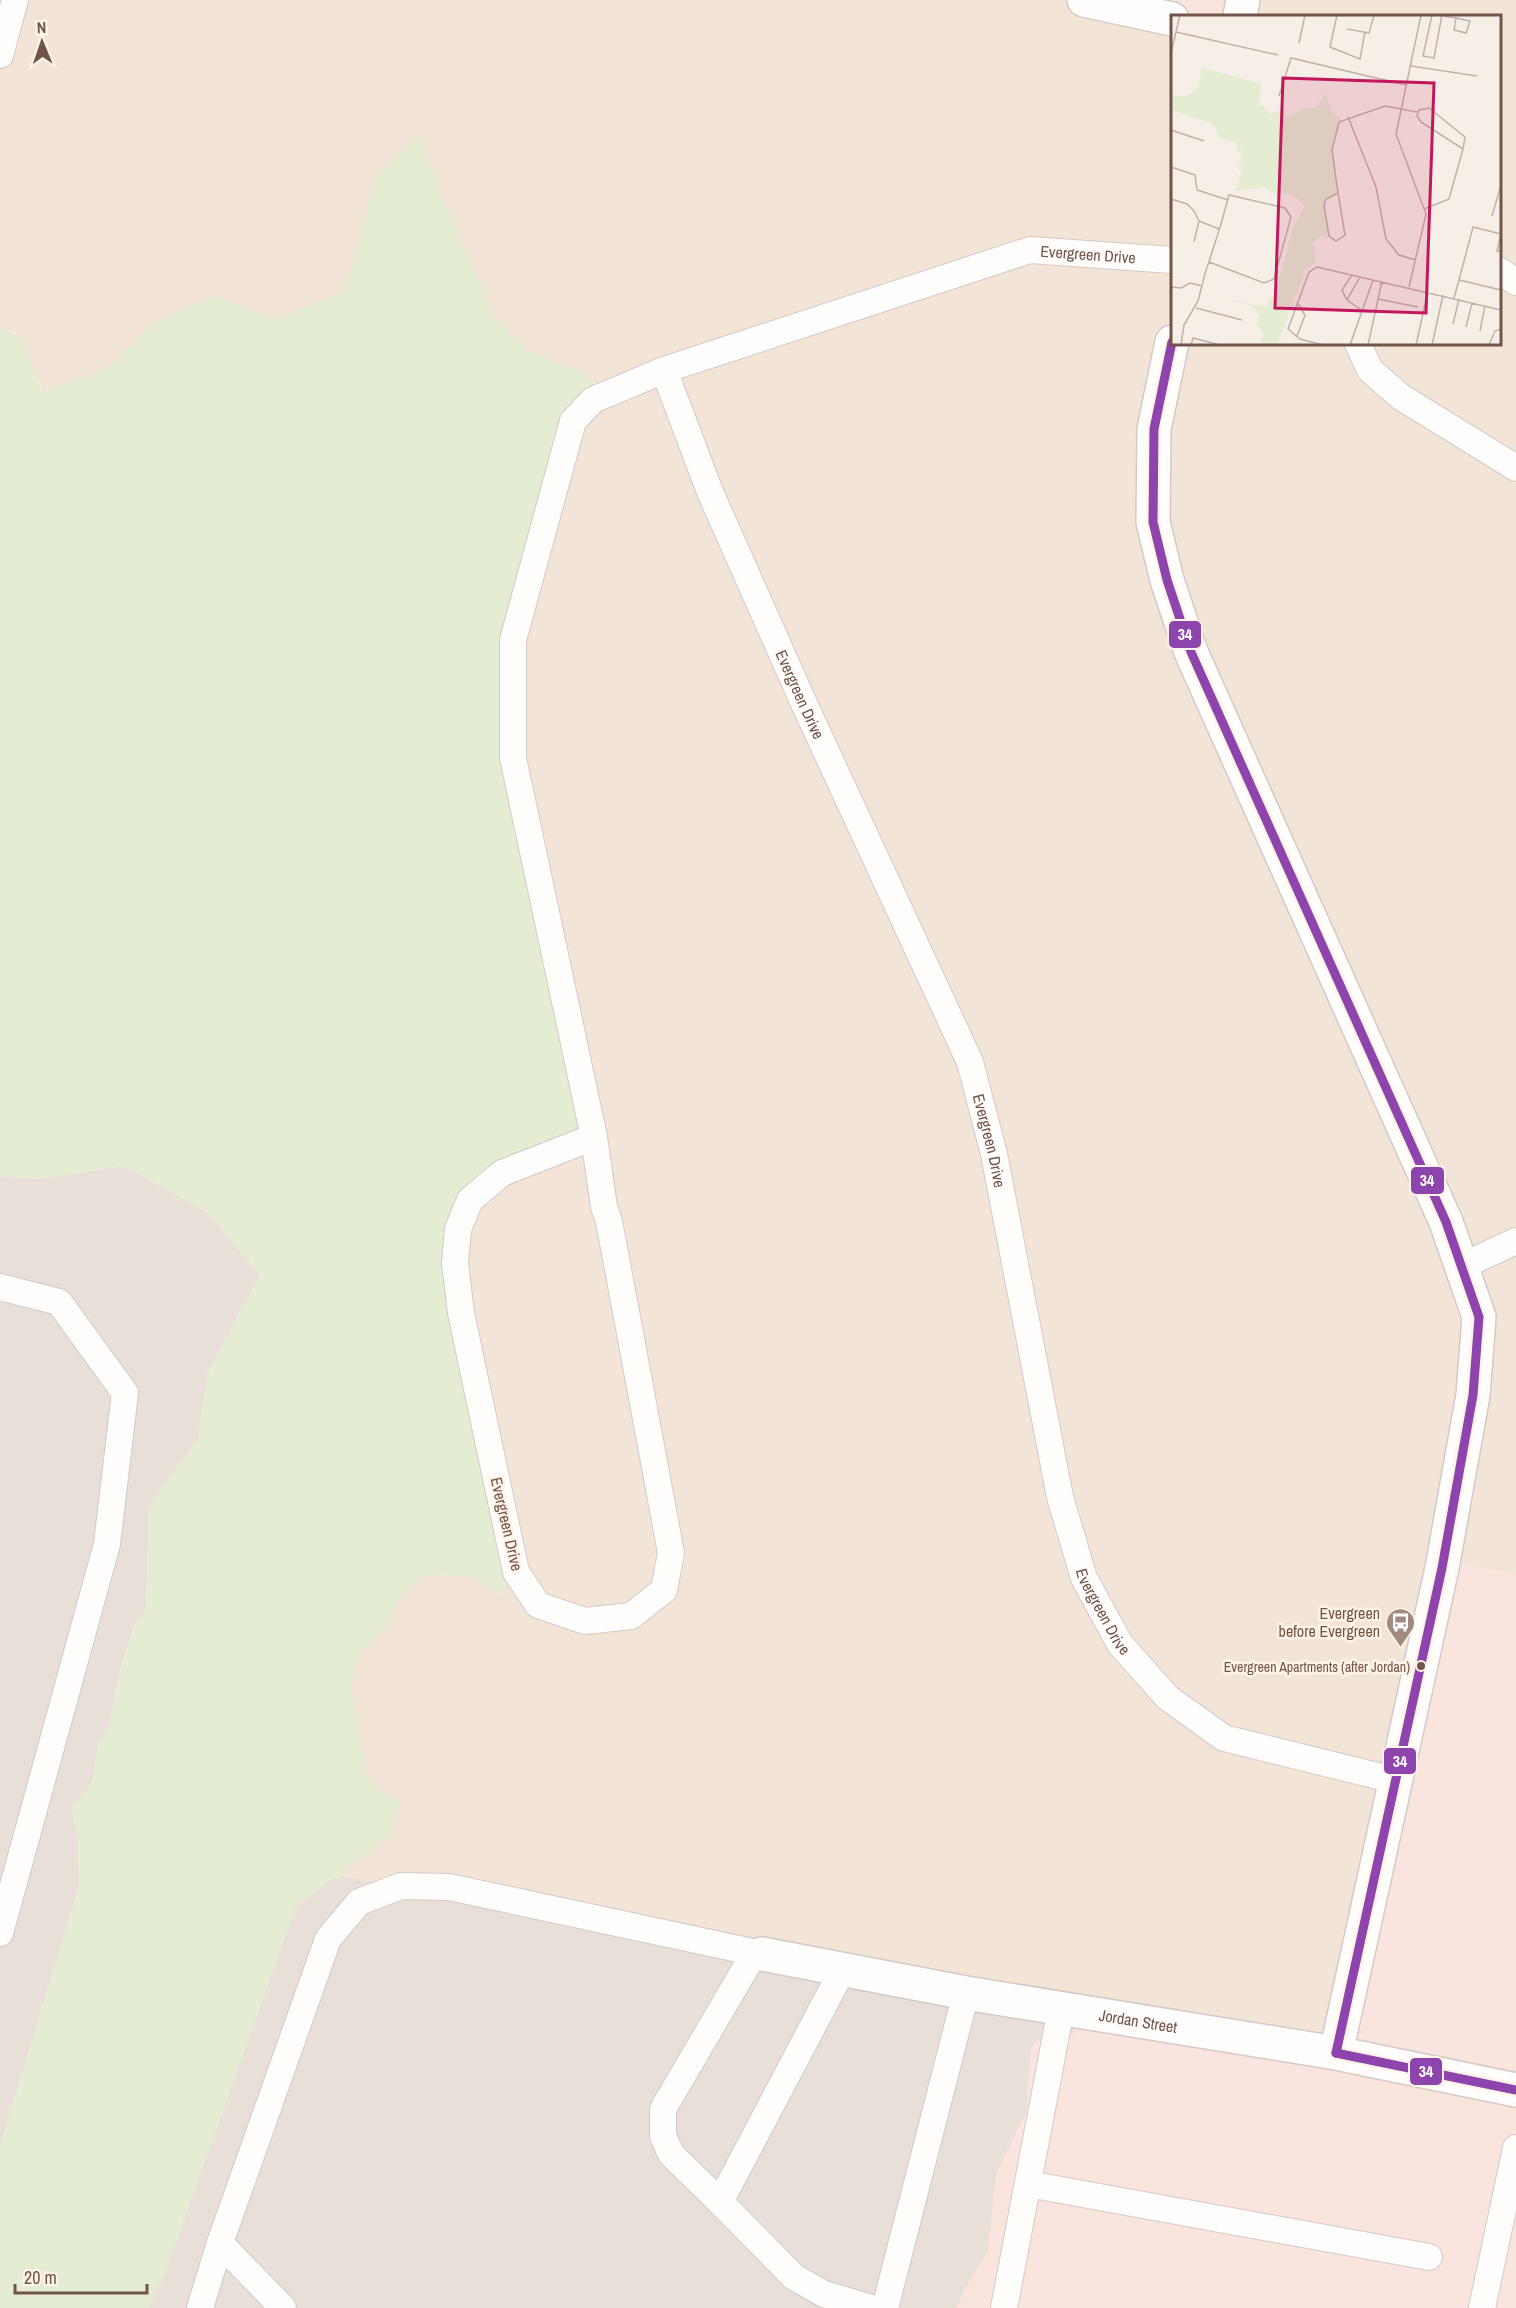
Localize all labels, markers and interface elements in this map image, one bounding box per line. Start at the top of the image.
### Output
north arrow [12,12,72,72]
inset map [1171,15,1501,345]
text: N [36,16,47,38]
street label: Evergreen Drive [1040,240,1136,268]
line badge: 34 [1168,620,1202,649]
text: 34 [1178,623,1193,645]
street label: Evergreen Drive [771,646,830,743]
street label: Evergreen Drive [968,1091,1011,1189]
line badge: 34 [1410,1166,1445,1195]
text: 34 [1420,1169,1435,1191]
street label: Evergreen Drive [486,1475,528,1573]
street label: Evergreen Drive [1071,1566,1135,1659]
place label: Evergreen before Evergreen [1279,1602,1380,1642]
bus stop icon: Evergreen before Evergreen [1385,1606,1417,1648]
place label: Evergreen Apartments (after Jordan) [1224,1658,1410,1676]
marker: Evergreen Apartments (after Jordan) [1415,1660,1427,1672]
line badge: 34 [1383,1747,1417,1775]
text: 34 [1393,1750,1408,1772]
street label: Jordan Street [1097,2004,1179,2038]
line badge: 34 [1409,2057,1443,2086]
text: 34 [1419,2060,1434,2082]
scale bar [15,2257,147,2295]
text: 20 m [24,2265,57,2290]

